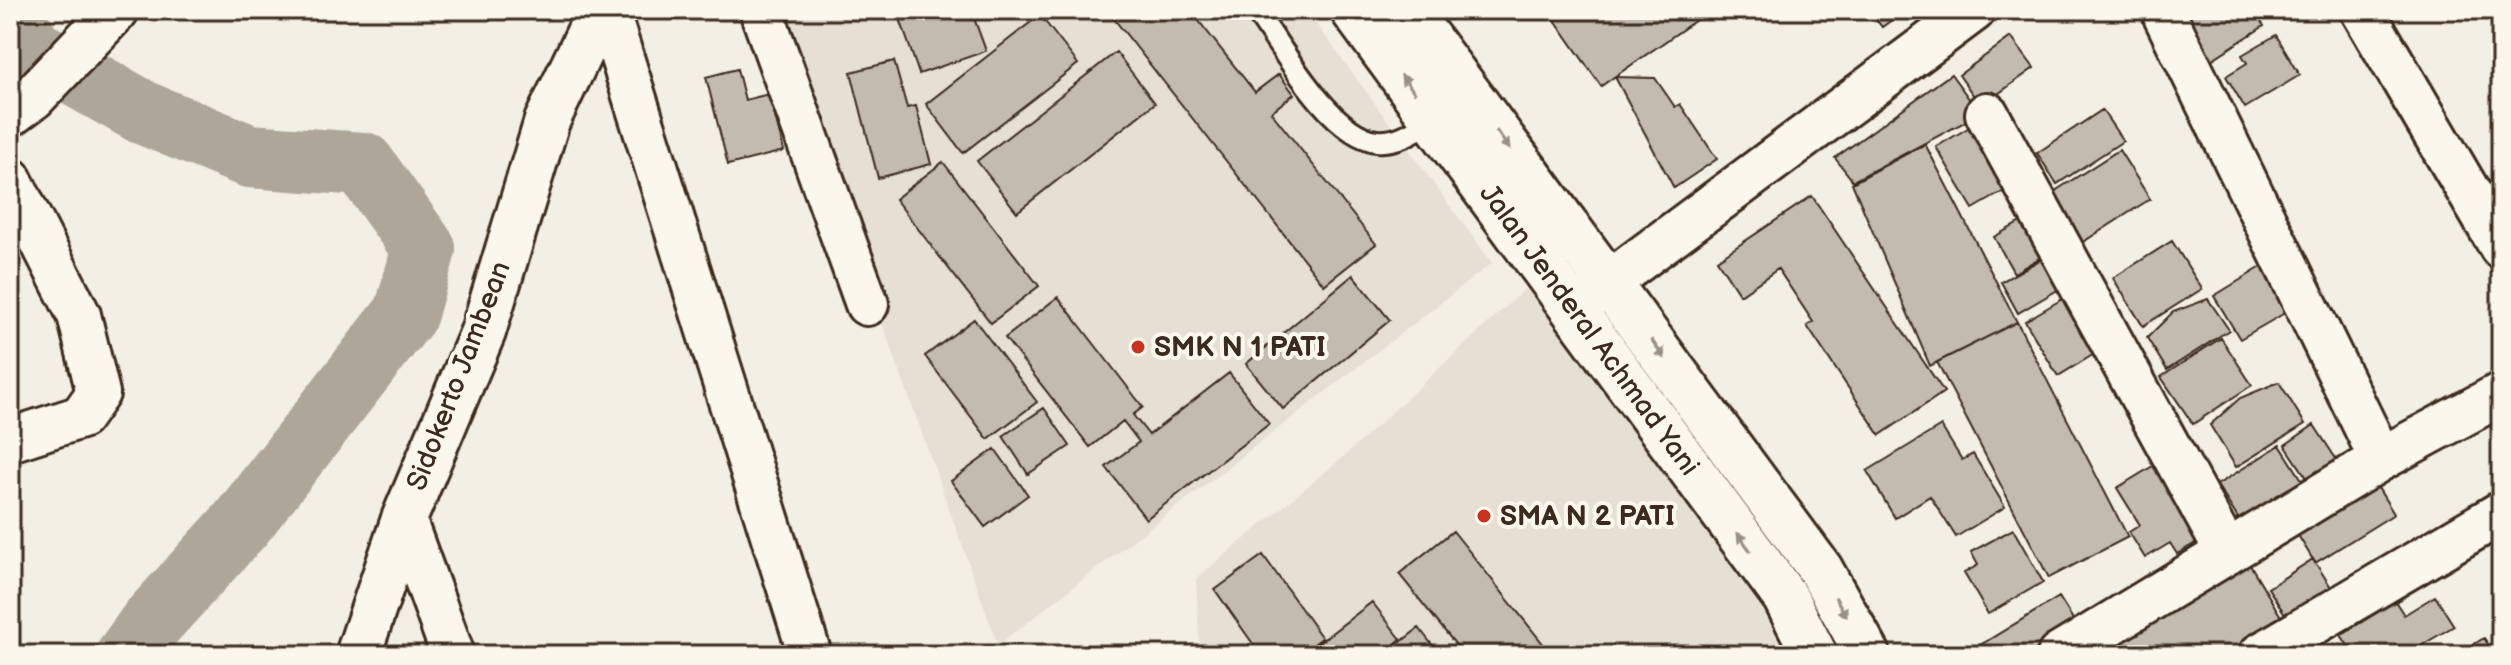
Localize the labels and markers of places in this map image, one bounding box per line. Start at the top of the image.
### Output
place label: SMK N 1 PATI [1154,331,1326,364]
marker: SMK N 1 PATI [1129,338,1147,356]
place label: SMA N 2 PATI [1500,500,1675,533]
marker: SMA N 2 PATI [1475,507,1493,525]

